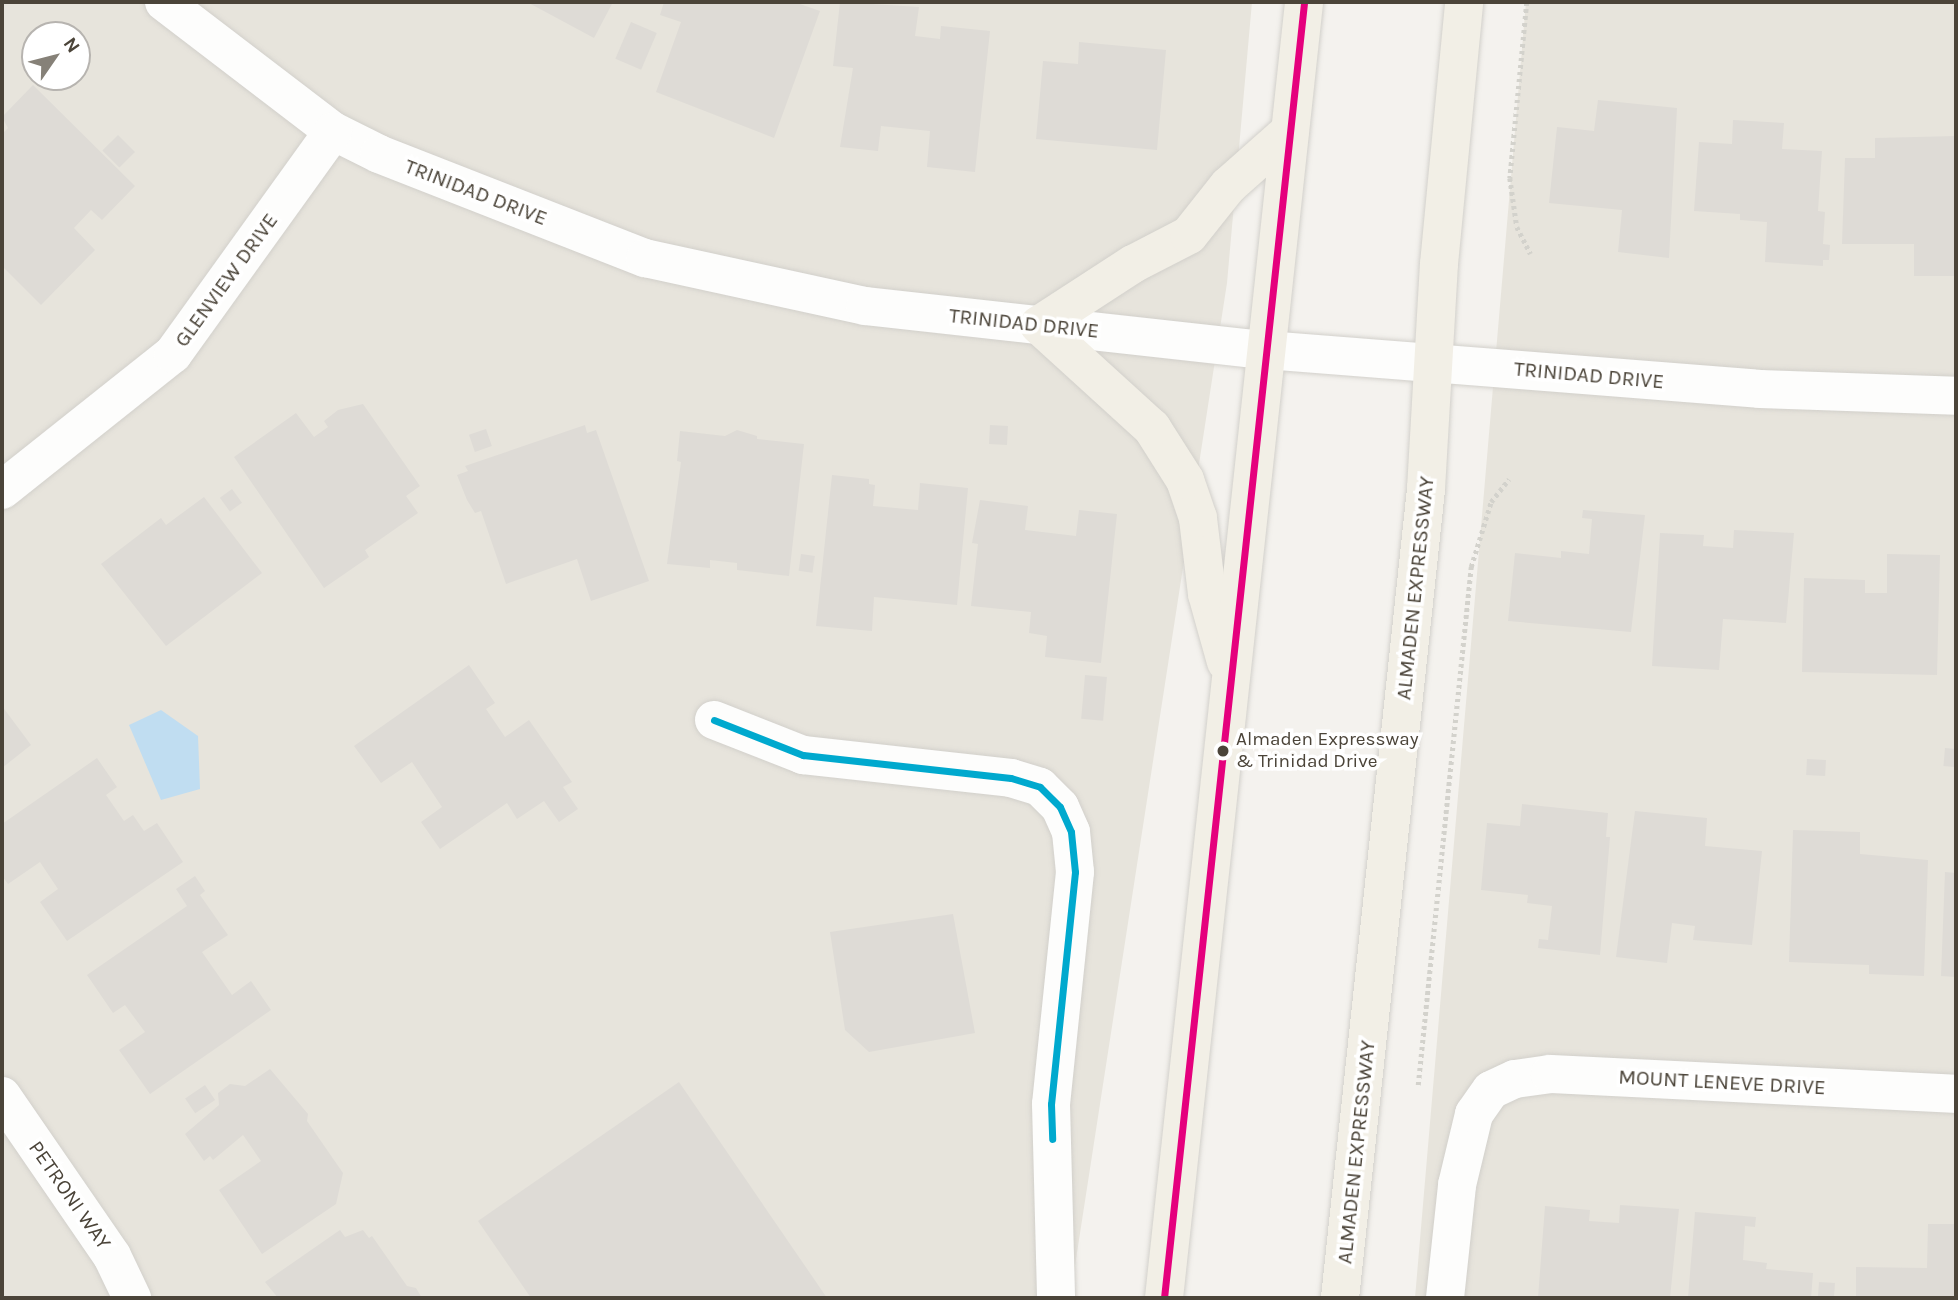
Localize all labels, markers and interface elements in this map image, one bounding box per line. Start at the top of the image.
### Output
north arrow [21,21,91,91]
text: N [59,33,84,57]
street label: TRINIDAD DRIVE [401,153,551,231]
street label: GLENVIEW DRIVE [169,208,283,352]
street label: TRINIDAD DRIVE [948,303,1100,343]
street label: TRINIDAD DRIVE [1513,356,1665,394]
street label: ALMADEN EXPRESSWAY [1391,475,1439,701]
place label: Almaden Expressway & Trinidad Drive [1236,729,1419,773]
marker: Almaden Expressway & Trinidad Drive [1216,744,1230,758]
street label: ALMADEN EXPRESSWAY [1332,1039,1380,1265]
street label: MOUNT LENEVE DRIVE [1618,1064,1826,1100]
street label: PETRONI WAY [23,1136,117,1254]

